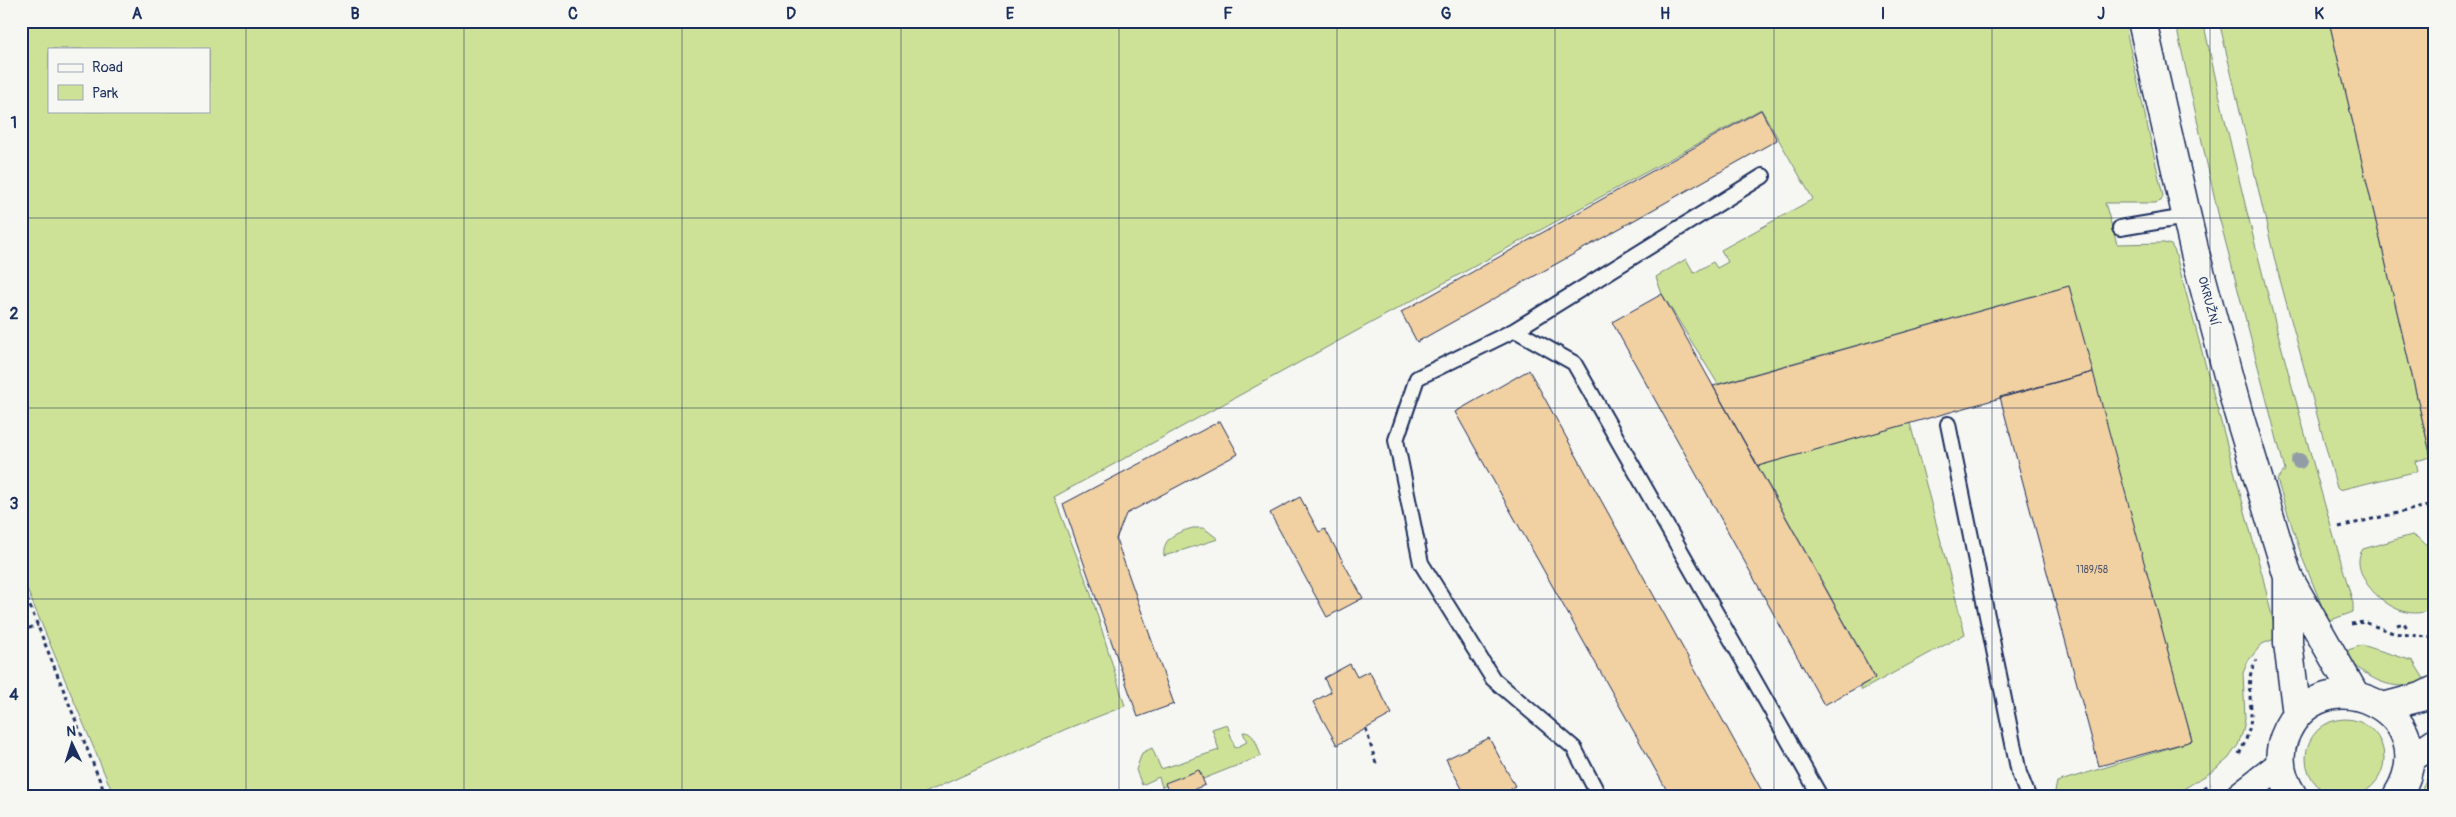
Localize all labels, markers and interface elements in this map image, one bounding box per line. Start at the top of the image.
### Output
text: A [132,4,143,24]
text: B [350,4,360,24]
text: C [568,4,578,24]
text: D [786,4,796,24]
text: E [1006,4,1015,24]
text: F [1223,4,1233,24]
text: G [1441,4,1452,24]
text: H [1660,4,1670,24]
text: I [1881,4,1885,24]
text: J [2097,4,2105,24]
text: K [2314,4,2324,24]
legend [48,48,210,112]
text: Road [92,58,123,77]
text: Park [92,84,119,103]
text: 1 [11,113,17,133]
street label: OKRUŽNÍ [2194,275,2223,328]
text: 2 [10,304,19,324]
text: 3 [10,494,19,514]
house number: 1189/58 [2076,564,2108,576]
text: 4 [9,685,19,705]
north arrow [48,720,98,770]
text: N [66,723,76,740]

